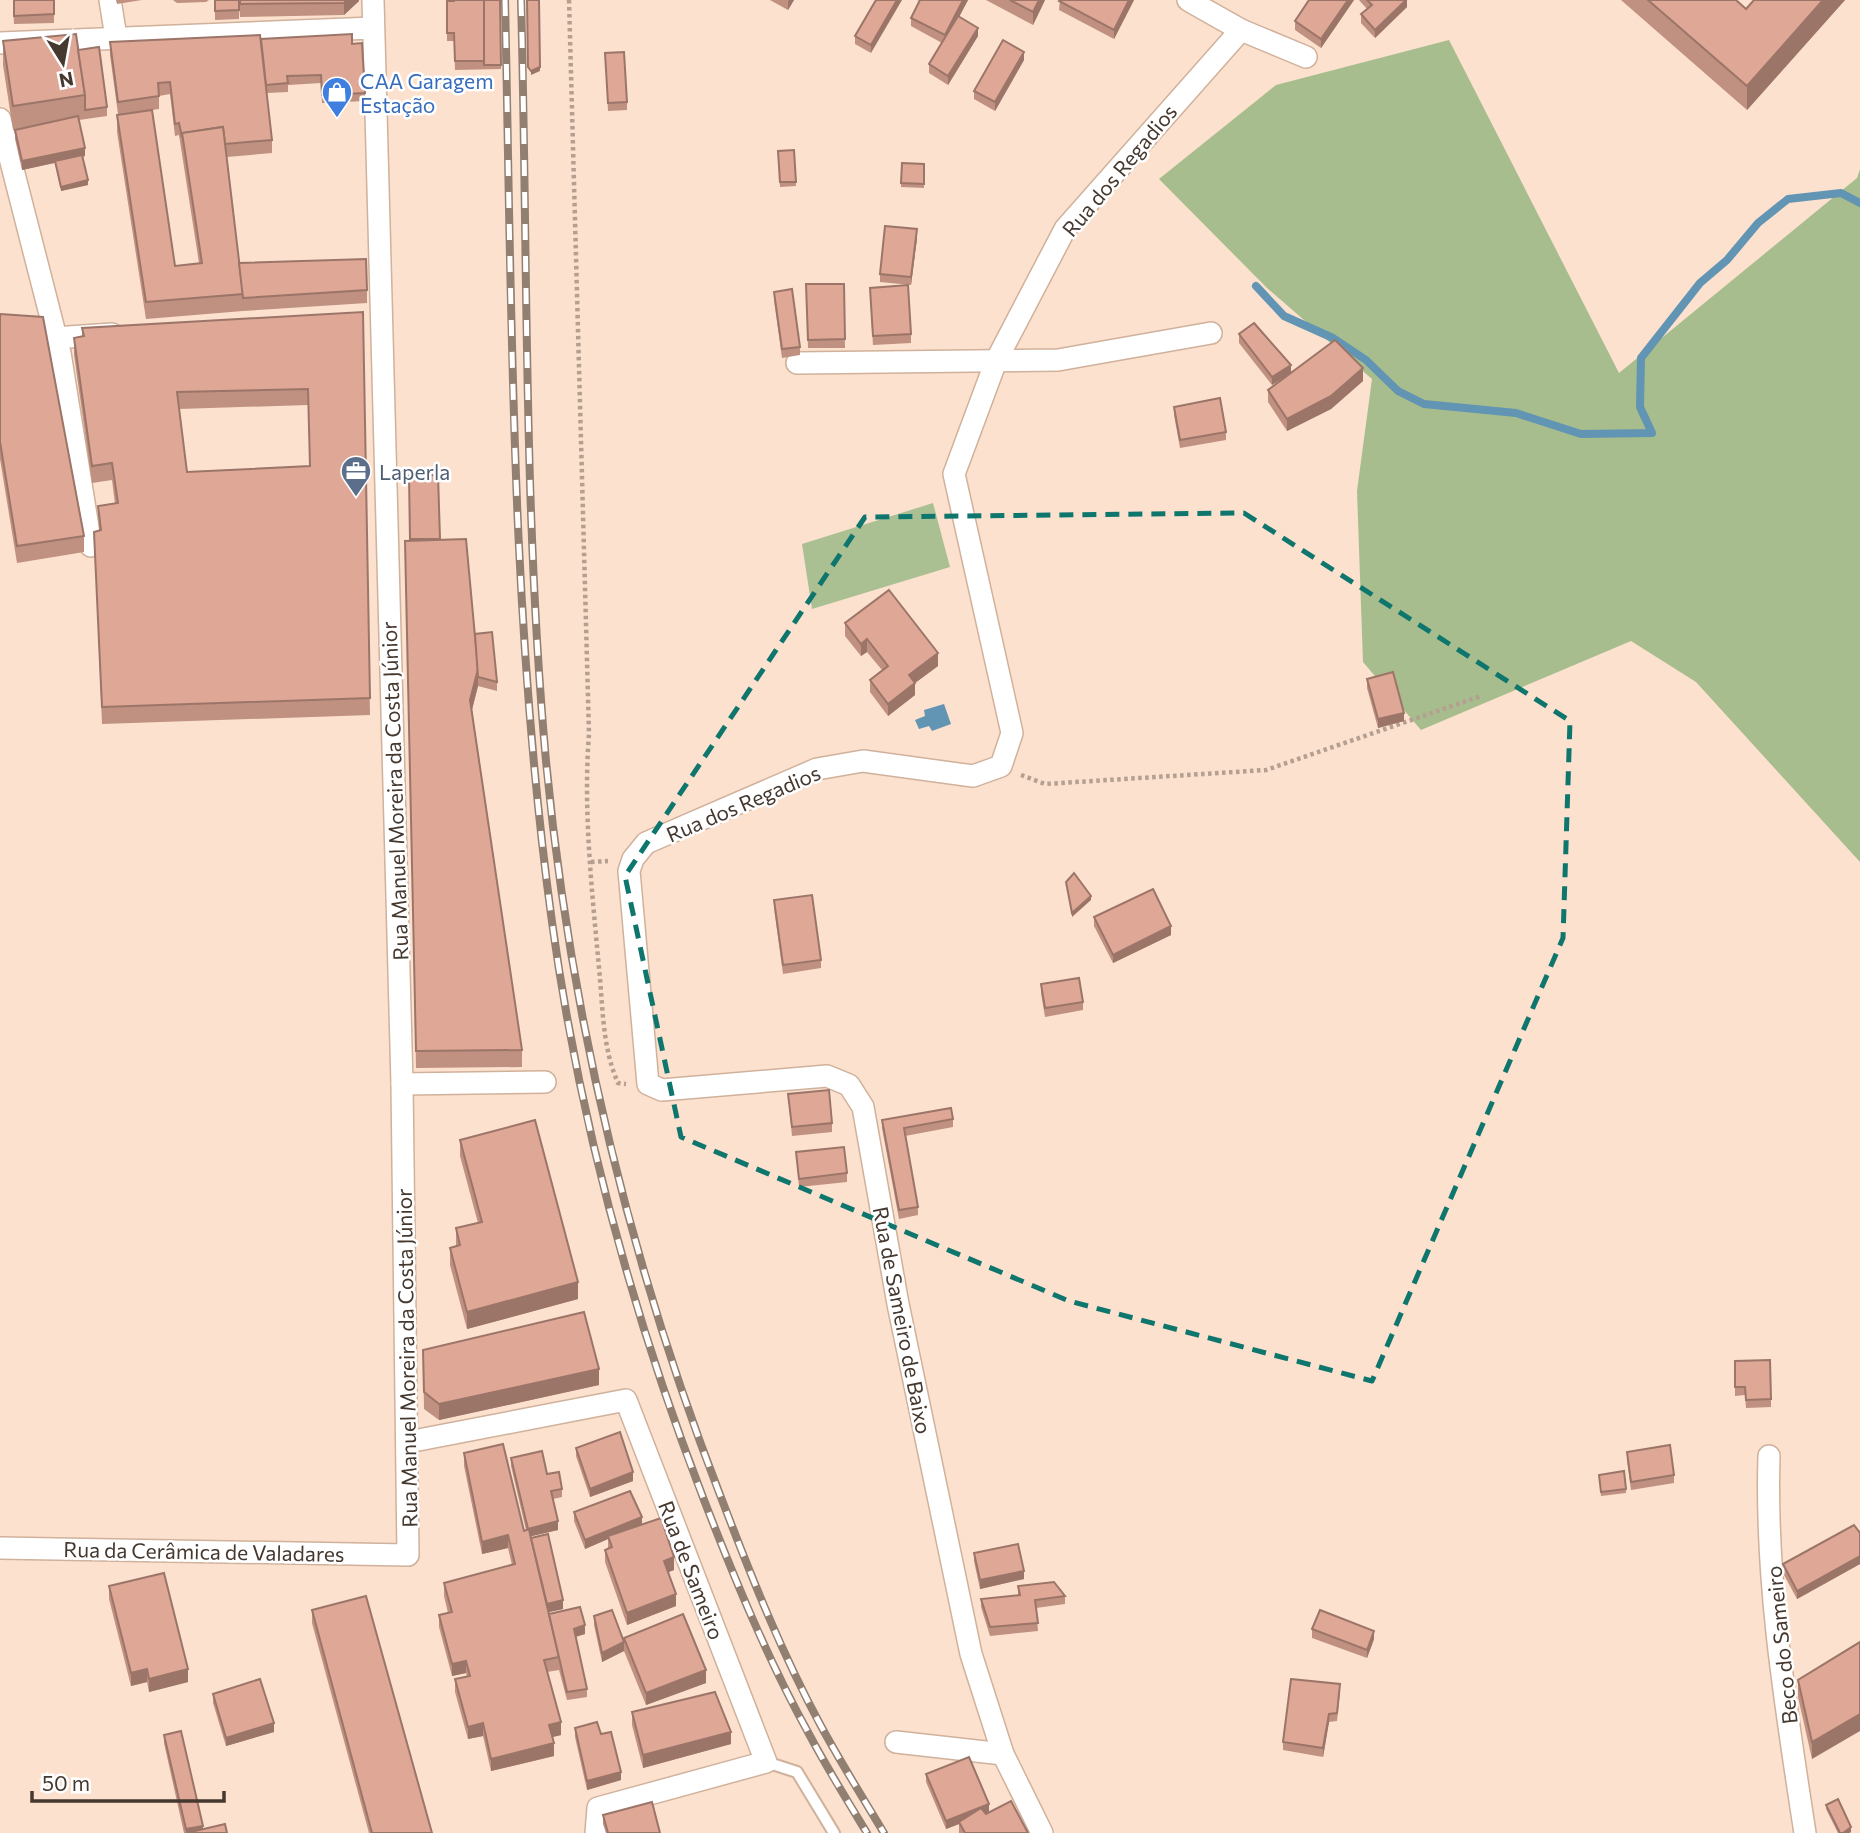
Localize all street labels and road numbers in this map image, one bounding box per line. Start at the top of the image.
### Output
street label: Rua dos Regadios [1056,99,1182,241]
street label: Rua Manuel Moreira da Costa Júnior [376,621,412,961]
street label: Rua dos Regadios [662,759,824,847]
street label: Rua Manuel Moreira da Costa Júnior [391,1188,421,1528]
street label: Rua de Sameiro de Baixo [869,1204,937,1436]
street label: Rua de Sameiro [654,1497,730,1643]
street label: Rua da Cerâmica de Valadares [63,1536,345,1566]
street label: Beco do Sameiro [1760,1565,1802,1725]

